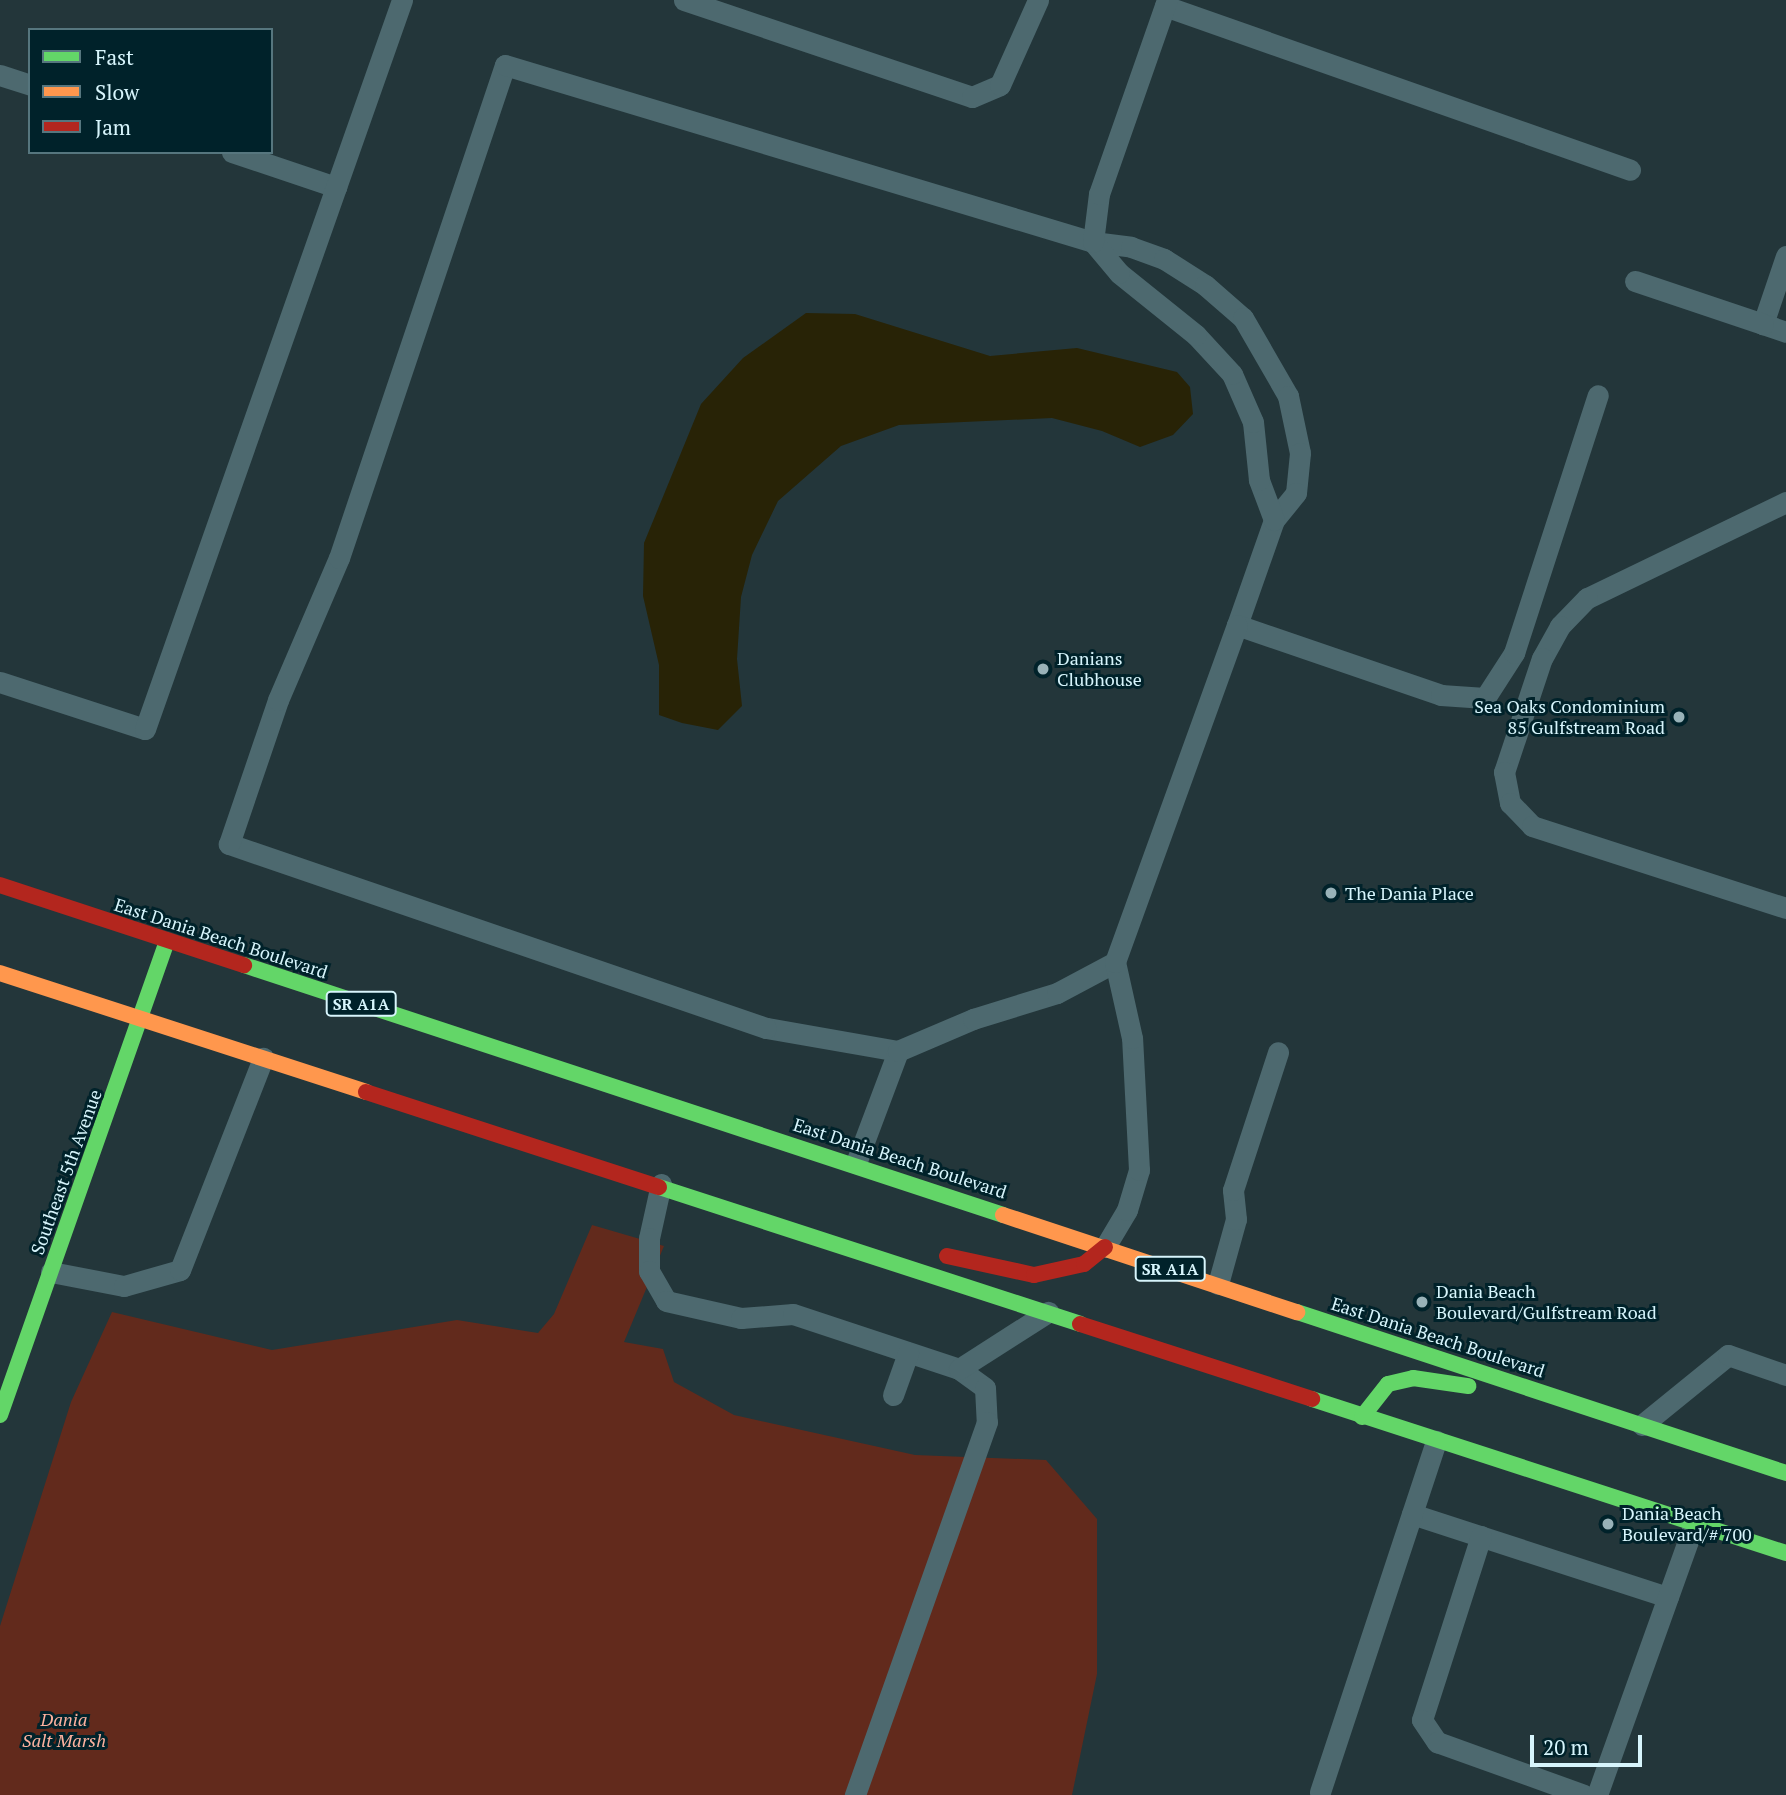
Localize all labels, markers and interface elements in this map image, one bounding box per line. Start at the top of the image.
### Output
legend [28,28,273,154]
text: Fast [95,43,134,71]
text: Slow [95,78,139,106]
text: Jam [95,113,131,141]
place label: Danians Clubhouse [1057,648,1142,690]
marker: Danians Clubhouse [1035,661,1051,677]
place label: Sea Oaks Condominium 85 Gulfstream Road [1474,696,1665,738]
marker: Sea Oaks Condominium 85 Gulfstream Road [1671,709,1687,725]
place label: The Dania Place [1345,882,1474,904]
marker: The Dania Place [1323,885,1339,901]
street label: East Dania Beach Boulevard [112,893,330,983]
road number: SR A1A [324,992,398,1016]
street label: Southeast 5th Avenue [26,1086,106,1258]
street label: East Dania Beach Boulevard [791,1113,1009,1203]
road number: SR A1A [1133,1256,1207,1282]
place label: Dania Beach Boulevard/Gulfstream Road [1436,1281,1657,1324]
street label: East Dania Beach Boulevard [1329,1292,1547,1382]
marker: Dania Beach Boulevard/Gulfstream Road [1414,1294,1430,1310]
place label: Dania Beach Boulevard/# 700 [1622,1503,1752,1546]
marker: Dania Beach Boulevard/# 700 [1600,1516,1616,1532]
park label: Dania Salt Marsh [22,1709,106,1752]
scale bar [1534,1722,1646,1766]
text: 20 m [1543,1733,1589,1761]

